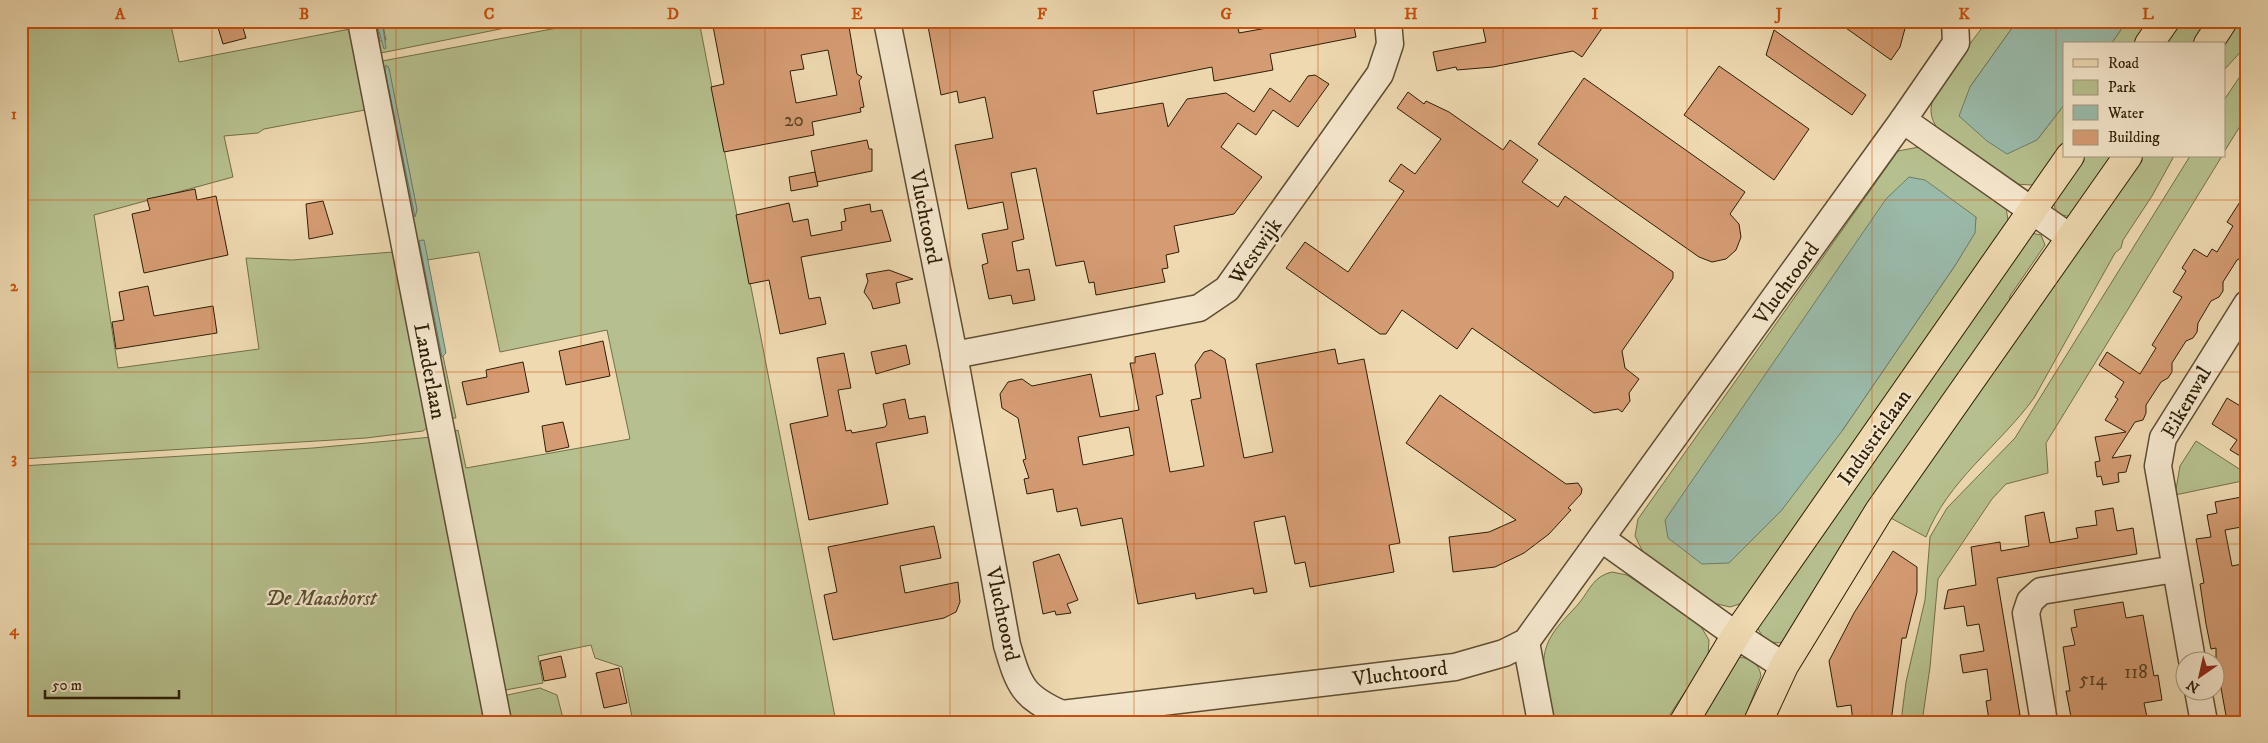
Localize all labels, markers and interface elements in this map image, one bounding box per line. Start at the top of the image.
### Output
text: A [114,4,126,24]
text: B [299,4,309,24]
text: C [484,4,494,24]
text: D [667,4,679,24]
text: E [851,4,863,24]
text: F [1037,4,1047,24]
text: G [1220,4,1232,24]
text: H [1404,4,1418,24]
text: I [1592,4,1599,24]
text: J [1774,4,1783,24]
text: K [1958,4,1970,24]
text: L [2142,4,2154,24]
legend [2063,42,2226,158]
text: Road [2108,54,2140,73]
text: Park [2108,78,2137,97]
text: 1 [11,104,17,124]
text: Water [2107,104,2144,123]
house number: 20 [784,109,804,132]
text: Building [2108,128,2160,147]
street label: Vluchtoord [903,167,947,267]
street label: Westwijk [1223,213,1288,291]
street label: Vluchtoord [1748,237,1826,331]
text: 2 [10,276,19,296]
street label: Landerlaan [407,321,451,421]
street label: Eikenwal [2156,361,2218,443]
street label: Industrielaan [1832,385,1917,490]
text: 3 [11,448,17,468]
street label: Vluchtoord [979,564,1025,664]
park label: De Maashorst [266,586,378,612]
text: 4 [8,620,19,640]
north arrow [2176,650,2226,700]
street label: Vluchtoord [1350,655,1449,693]
house number: 118 [2124,661,2148,684]
scale bar [45,668,179,700]
house number: 514 [2079,668,2108,691]
text: N [2183,675,2203,697]
text: 50 m [52,676,82,695]

